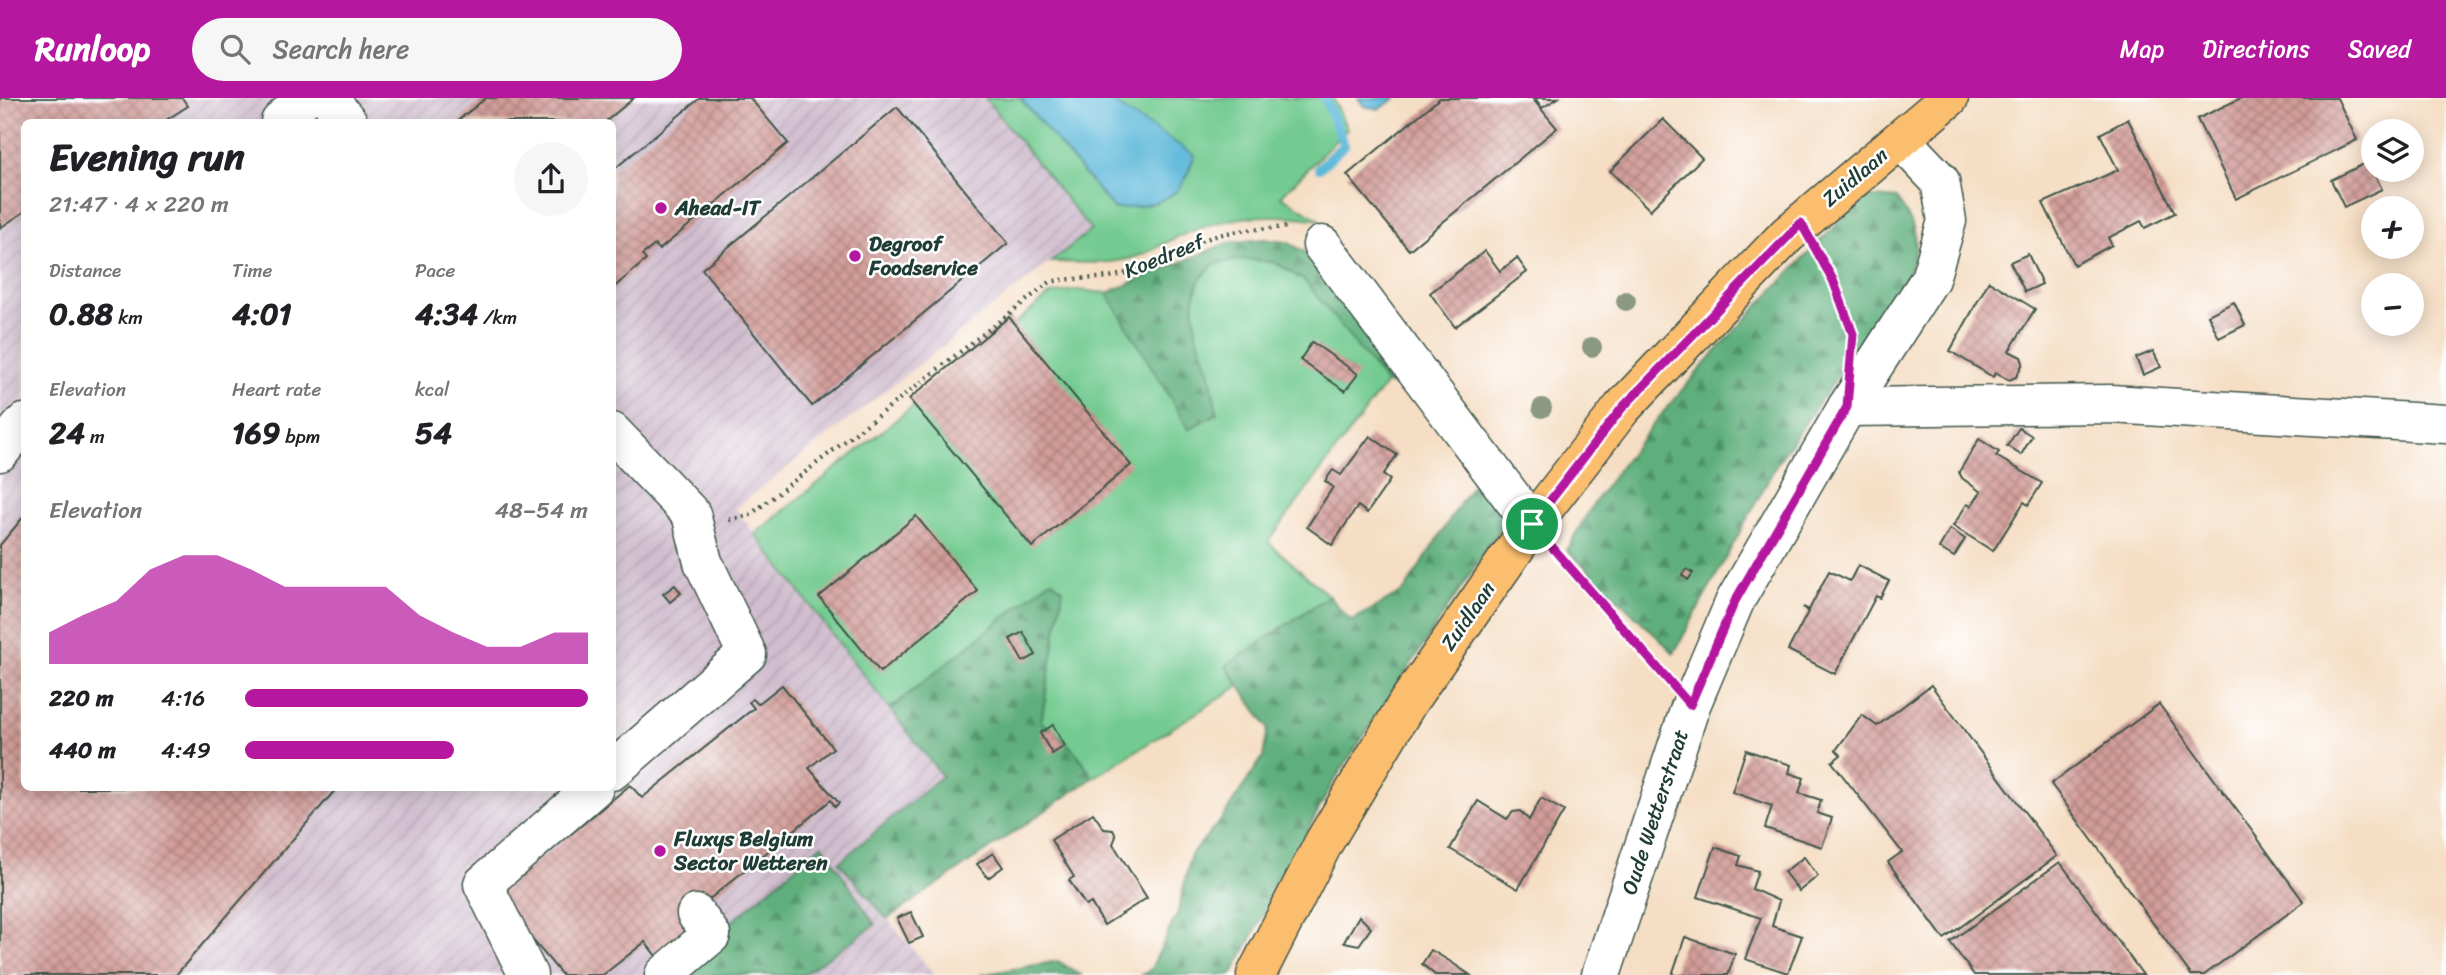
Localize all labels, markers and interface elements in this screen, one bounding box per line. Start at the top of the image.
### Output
search box [192,18,682,81]
text: Runloop [35,20,150,78]
text: Search here [272,26,409,72]
text: Map [2120,28,2164,70]
text: Directions [2202,28,2310,70]
text: Saved [2348,28,2411,70]
icon: search [216,30,254,68]
map controls [2361,119,2424,336]
button: layers [2361,119,2424,182]
text: Evening run [49,124,245,191]
street label: Zuidlaan [1813,137,1897,217]
button: share [514,142,588,216]
text: 21:47 · 4 × 220 m [49,184,229,225]
place label: Ahead-IT [674,189,762,227]
button: + [2361,196,2424,259]
marker: Ahead-IT [653,200,669,216]
street label: Koedreef [1118,222,1212,289]
place label: Degroof Foodservice [868,225,978,287]
marker: Degroof Foodservice [847,248,863,264]
text: Distance [49,254,121,287]
text: Time [232,254,272,287]
text: Pace [415,254,455,287]
button: − [2361,273,2424,336]
text: 0.88 [49,287,113,341]
text: 4:01 [232,287,292,341]
text: 4:34 [415,287,478,341]
text: km [113,301,143,334]
text: /km [478,301,517,334]
text: Elevation [49,373,126,406]
text: Heart rate [232,373,321,406]
text: kcal [415,373,450,406]
text: 24 [49,406,85,460]
text: 169 [232,406,280,460]
text: 54 [415,406,452,460]
text: m [85,420,105,453]
text: bpm [280,420,320,453]
text: Elevation [49,490,142,531]
text: 48–54 m [495,490,588,531]
pin [1502,494,1562,554]
icon: arrive [1513,505,1551,543]
street label: Zuidlaan [1430,573,1506,659]
text: 220 m [49,678,114,719]
text: 4:16 [161,678,205,719]
street label: Oude Wetterstraat [1610,724,1700,900]
text: 440 m [49,730,116,771]
text: 4:49 [161,730,211,771]
place label: Fluxys Belgium Sector Wetteren [673,820,828,882]
marker: Fluxys Belgium Sector Wetteren [652,843,668,859]

